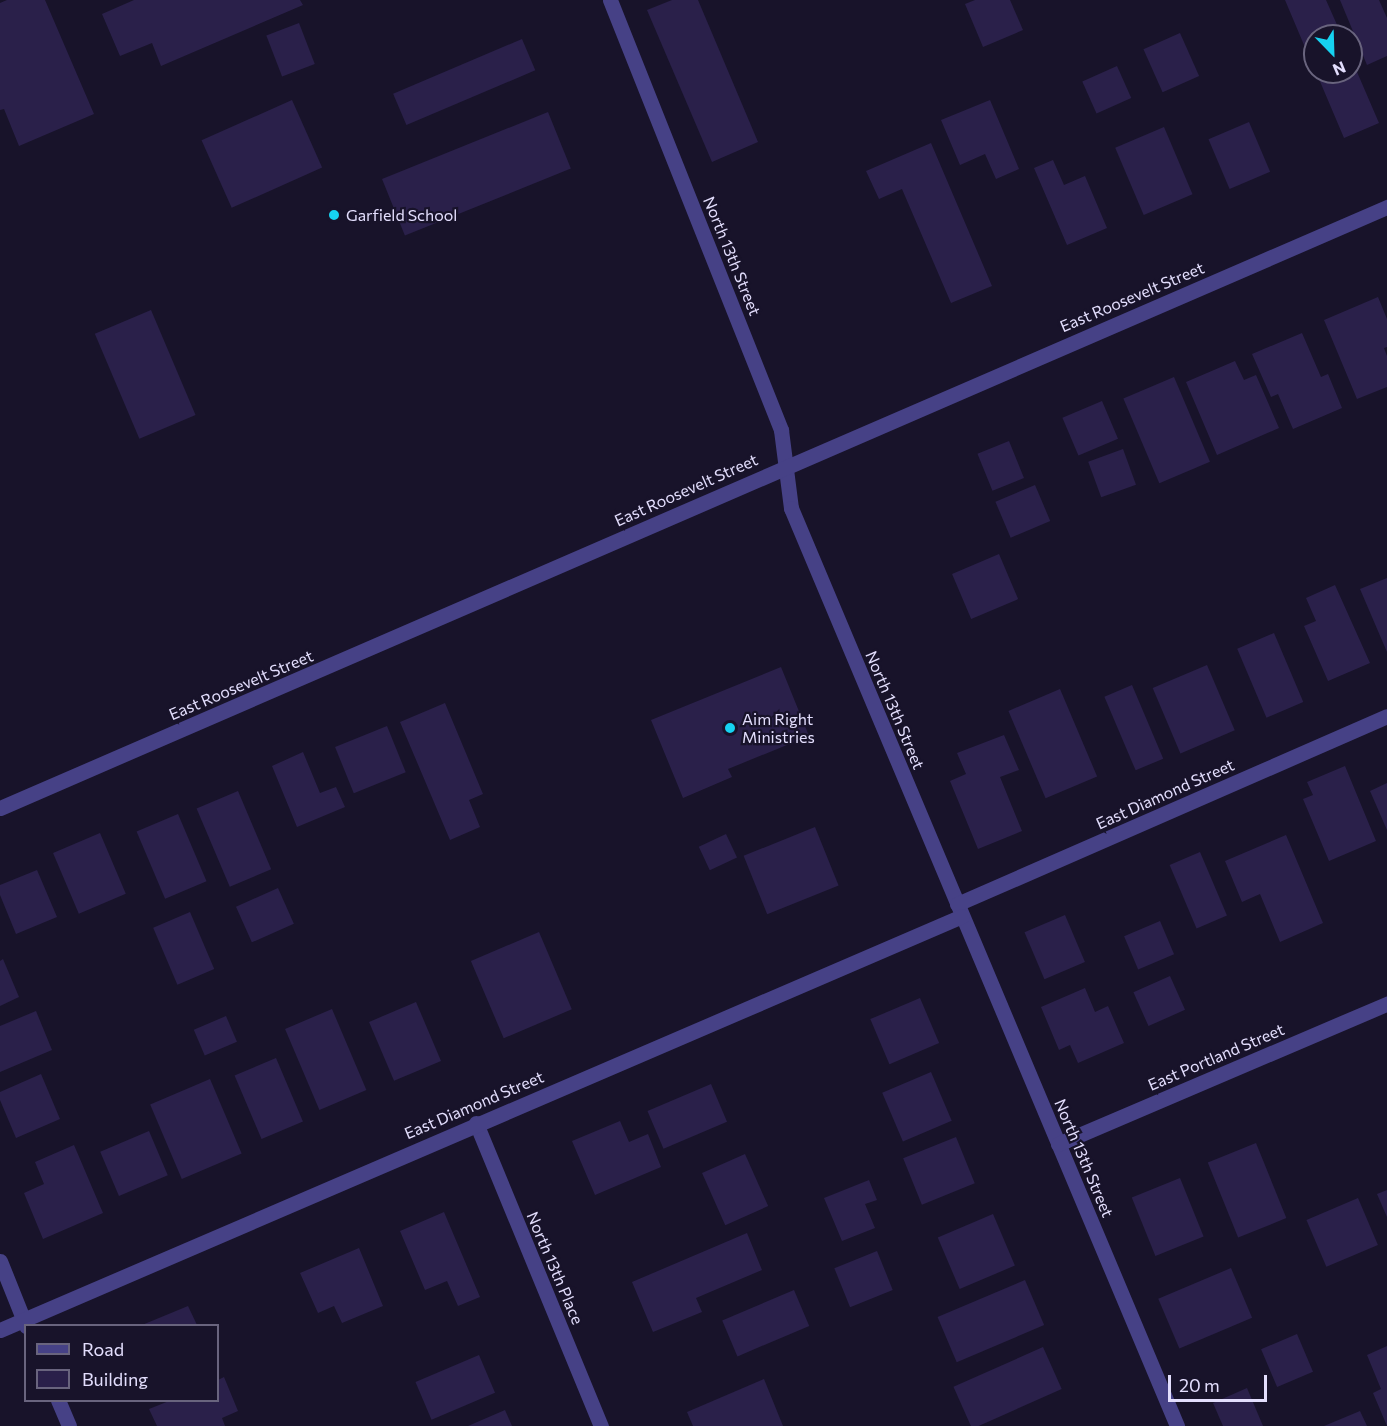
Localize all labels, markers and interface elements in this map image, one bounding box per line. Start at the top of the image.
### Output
north arrow [1303,24,1363,84]
text: N [1330,58,1349,80]
street label: North 13th Street [699,194,765,318]
place label: Garfield School [346,205,457,225]
marker: Garfield School [327,208,341,222]
street label: East Roosevelt Street [1057,258,1207,336]
street label: East Roosevelt Street [611,450,761,530]
street label: East Roosevelt Street [166,646,316,724]
street label: North 13th Street [861,648,929,772]
place label: Aim Right Ministries [742,709,815,747]
marker: Aim Right Ministries [723,721,737,735]
street label: East Diamond Street [1093,755,1237,833]
street label: East Portland Street [1145,1020,1287,1094]
street label: East Diamond Street [402,1067,546,1143]
street label: North 13th Street [1050,1096,1118,1220]
street label: North 13th Place [523,1209,587,1327]
legend [24,1324,219,1402]
text: Road [82,1338,124,1360]
scale bar [1171,1363,1270,1401]
text: Building [82,1368,148,1390]
text: 20 m [1179,1374,1220,1396]

